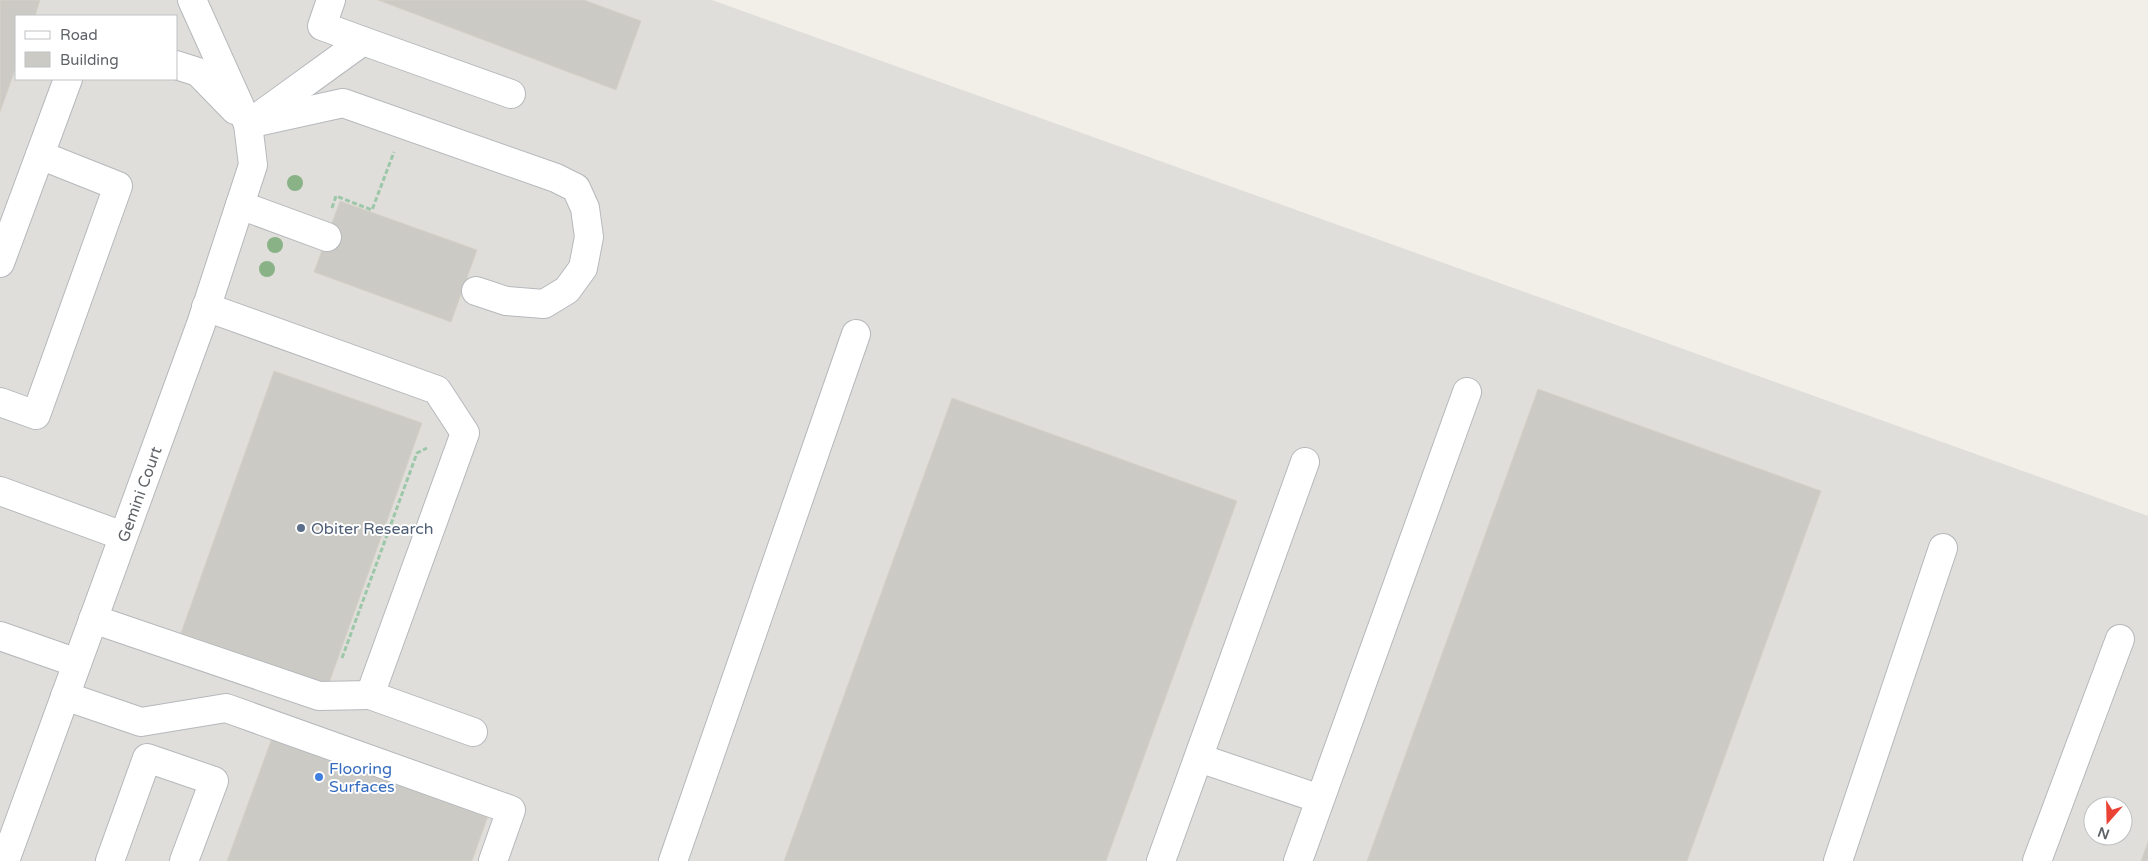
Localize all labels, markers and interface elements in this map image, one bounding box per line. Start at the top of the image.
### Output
legend [15,15,178,80]
text: Road [60,26,98,44]
text: Building [60,51,119,69]
street label: Gemini Court [113,444,166,545]
place label: Obiter Research [311,519,434,539]
marker: Obiter Research [295,522,307,534]
place label: Flooring Surfaces [329,759,395,797]
marker: Flooring Surfaces [313,771,325,783]
north arrow [2083,796,2133,846]
text: N [2096,823,2112,843]

